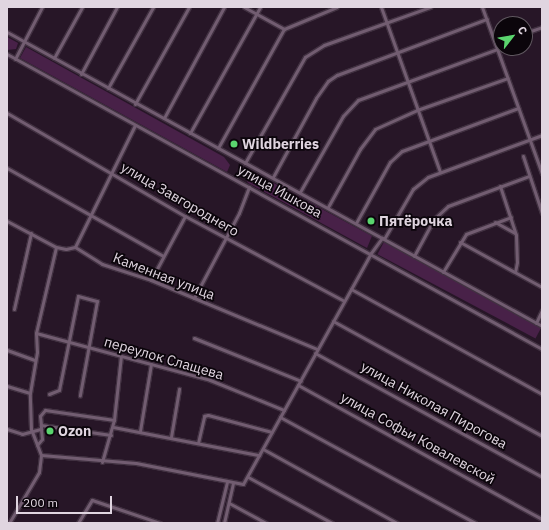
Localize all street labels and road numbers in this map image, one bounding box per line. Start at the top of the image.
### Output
street label: улица Завгороднего [118,158,242,240]
street label: улица Ишкова [235,161,325,221]
street label: Каменная улица [111,249,217,303]
street label: переулок Слащева [102,333,226,383]
street label: улица Николая Пирогова [358,358,510,452]
street label: улица Софьи Ковалевской [338,388,498,488]

